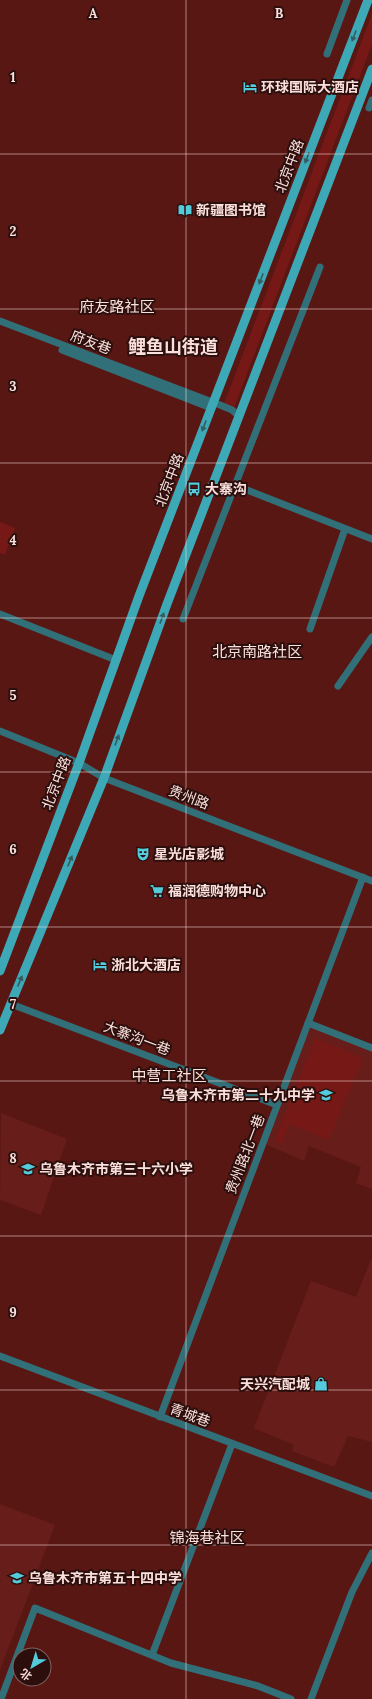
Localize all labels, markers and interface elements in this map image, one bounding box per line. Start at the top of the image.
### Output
text: A [89,5,98,22]
text: B [275,5,284,22]
one-way arrow [351,31,357,43]
text: 1 [10,69,16,86]
place label: 环球国际大酒店 [261,78,359,96]
hotel icon: 环球国际大酒店 [242,79,258,95]
street label: 北京中路 [271,137,307,195]
one-way arrow [304,152,310,164]
place label: 新疆图书馆 [196,201,266,219]
library icon: 新疆图书馆 [177,202,193,218]
text: 2 [10,223,17,240]
one-way arrow [257,273,263,285]
district label: 府友路社区 [79,297,155,316]
street label: 府友巷 [68,326,114,358]
district label: 鲤鱼山街道 [128,335,218,358]
text: 3 [9,378,17,395]
one-way arrow [200,421,206,433]
street label: 北京中路 [151,451,187,509]
place label: 大寨沟 [205,480,247,498]
bus stop icon: 大寨沟 [186,481,202,497]
text: 4 [9,532,17,549]
one-way arrow [159,611,165,623]
district label: 北京南路社区 [212,642,302,661]
text: 5 [9,687,17,704]
one-way arrow [115,733,121,745]
street label: 北京中路 [38,754,74,812]
street label: 贵州路 [166,781,212,813]
text: 6 [9,841,17,858]
place label: 星光店影城 [154,845,224,863]
theatre icon: 星光店影城 [135,846,151,862]
one-way arrow [67,855,73,866]
place label: 福润德购物中心 [168,882,266,900]
supermarket icon: 福润德购物中心 [149,883,165,899]
place label: 浙北大酒店 [111,956,181,974]
hotel icon: 浙北大酒店 [92,957,108,973]
one-way arrow [17,975,24,987]
text: 7 [10,996,16,1013]
street label: 大寨沟一巷 [101,1017,173,1059]
district label: 中营工社区 [131,1066,207,1085]
place label: 乌鲁木齐市第二十九中学 [161,1086,315,1104]
school or university icon: 乌鲁木齐市第二十九中学 [318,1087,334,1103]
street label: 贵州路北一巷 [222,1112,268,1196]
text: 8 [9,1150,17,1167]
place label: 乌鲁木齐市第三十六小学 [39,1160,193,1178]
school or university icon: 乌鲁木齐市第三十六小学 [20,1161,36,1177]
text: 9 [9,1304,17,1321]
place label: 天兴汽配城 [240,1375,310,1393]
shop icon: 天兴汽配城 [313,1376,329,1392]
street label: 青城巷 [167,1399,213,1431]
district label: 锦海巷社区 [169,1528,245,1547]
place label: 乌鲁木齐市第五十四中学 [28,1569,182,1587]
school or university icon: 乌鲁木齐市第五十四中学 [9,1570,25,1586]
north arrow [12,1647,52,1687]
text: 北 [17,1666,34,1684]

